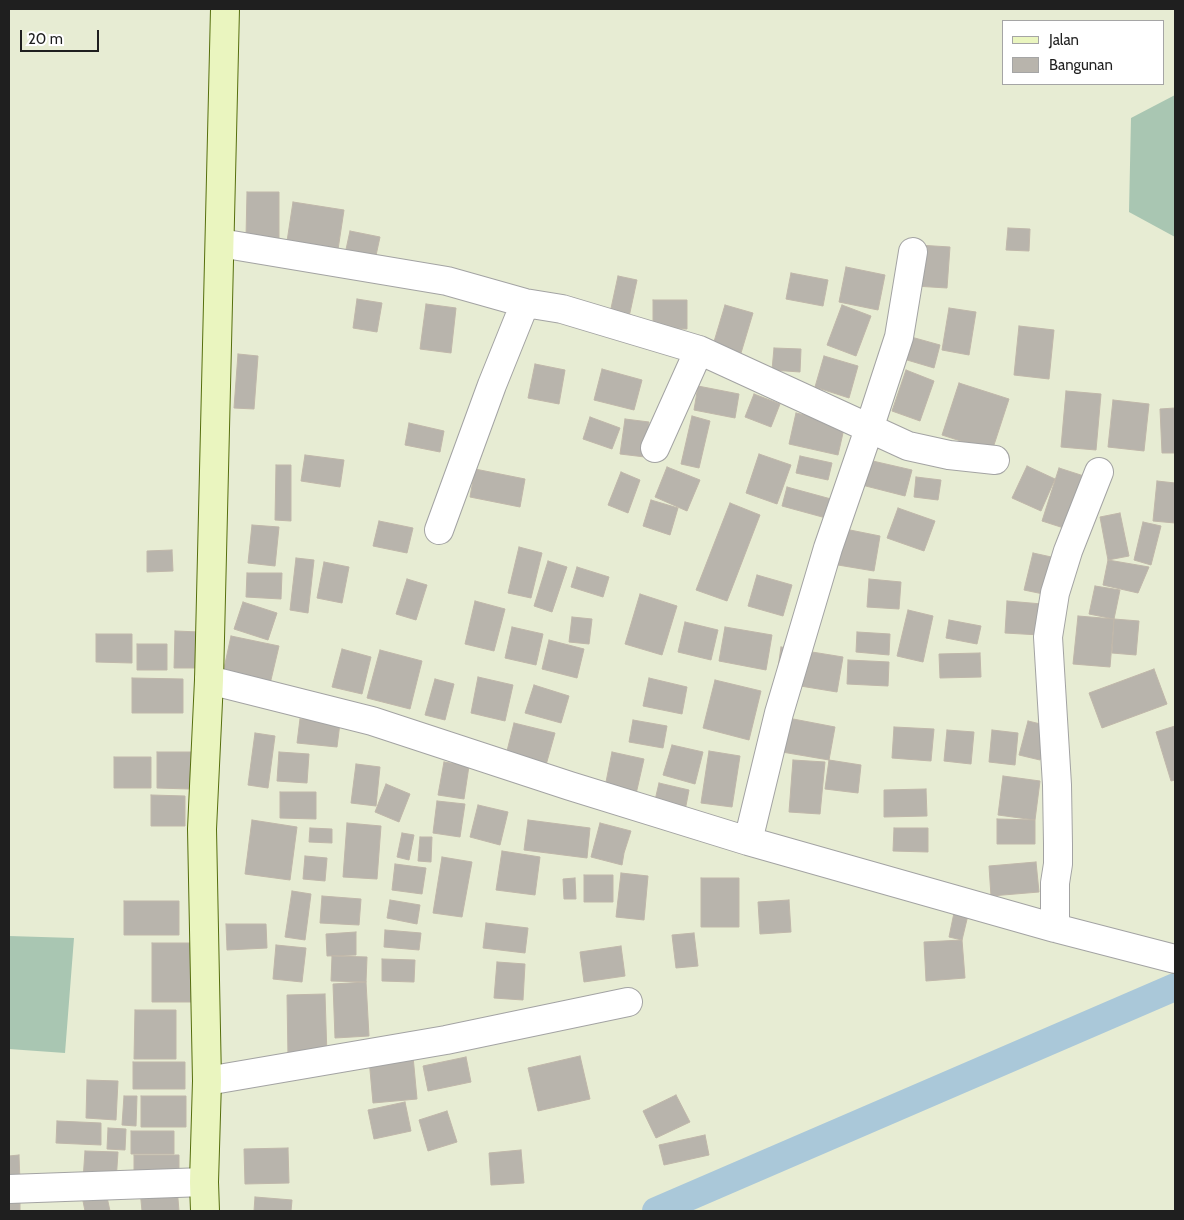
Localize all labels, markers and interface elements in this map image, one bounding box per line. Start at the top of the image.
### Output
scale bar [22,20,101,52]
legend [1002,20,1164,85]
text: 20 m [28,30,63,48]
text: Jalan [1049,31,1079,49]
text: Bangunan [1049,56,1113,74]

